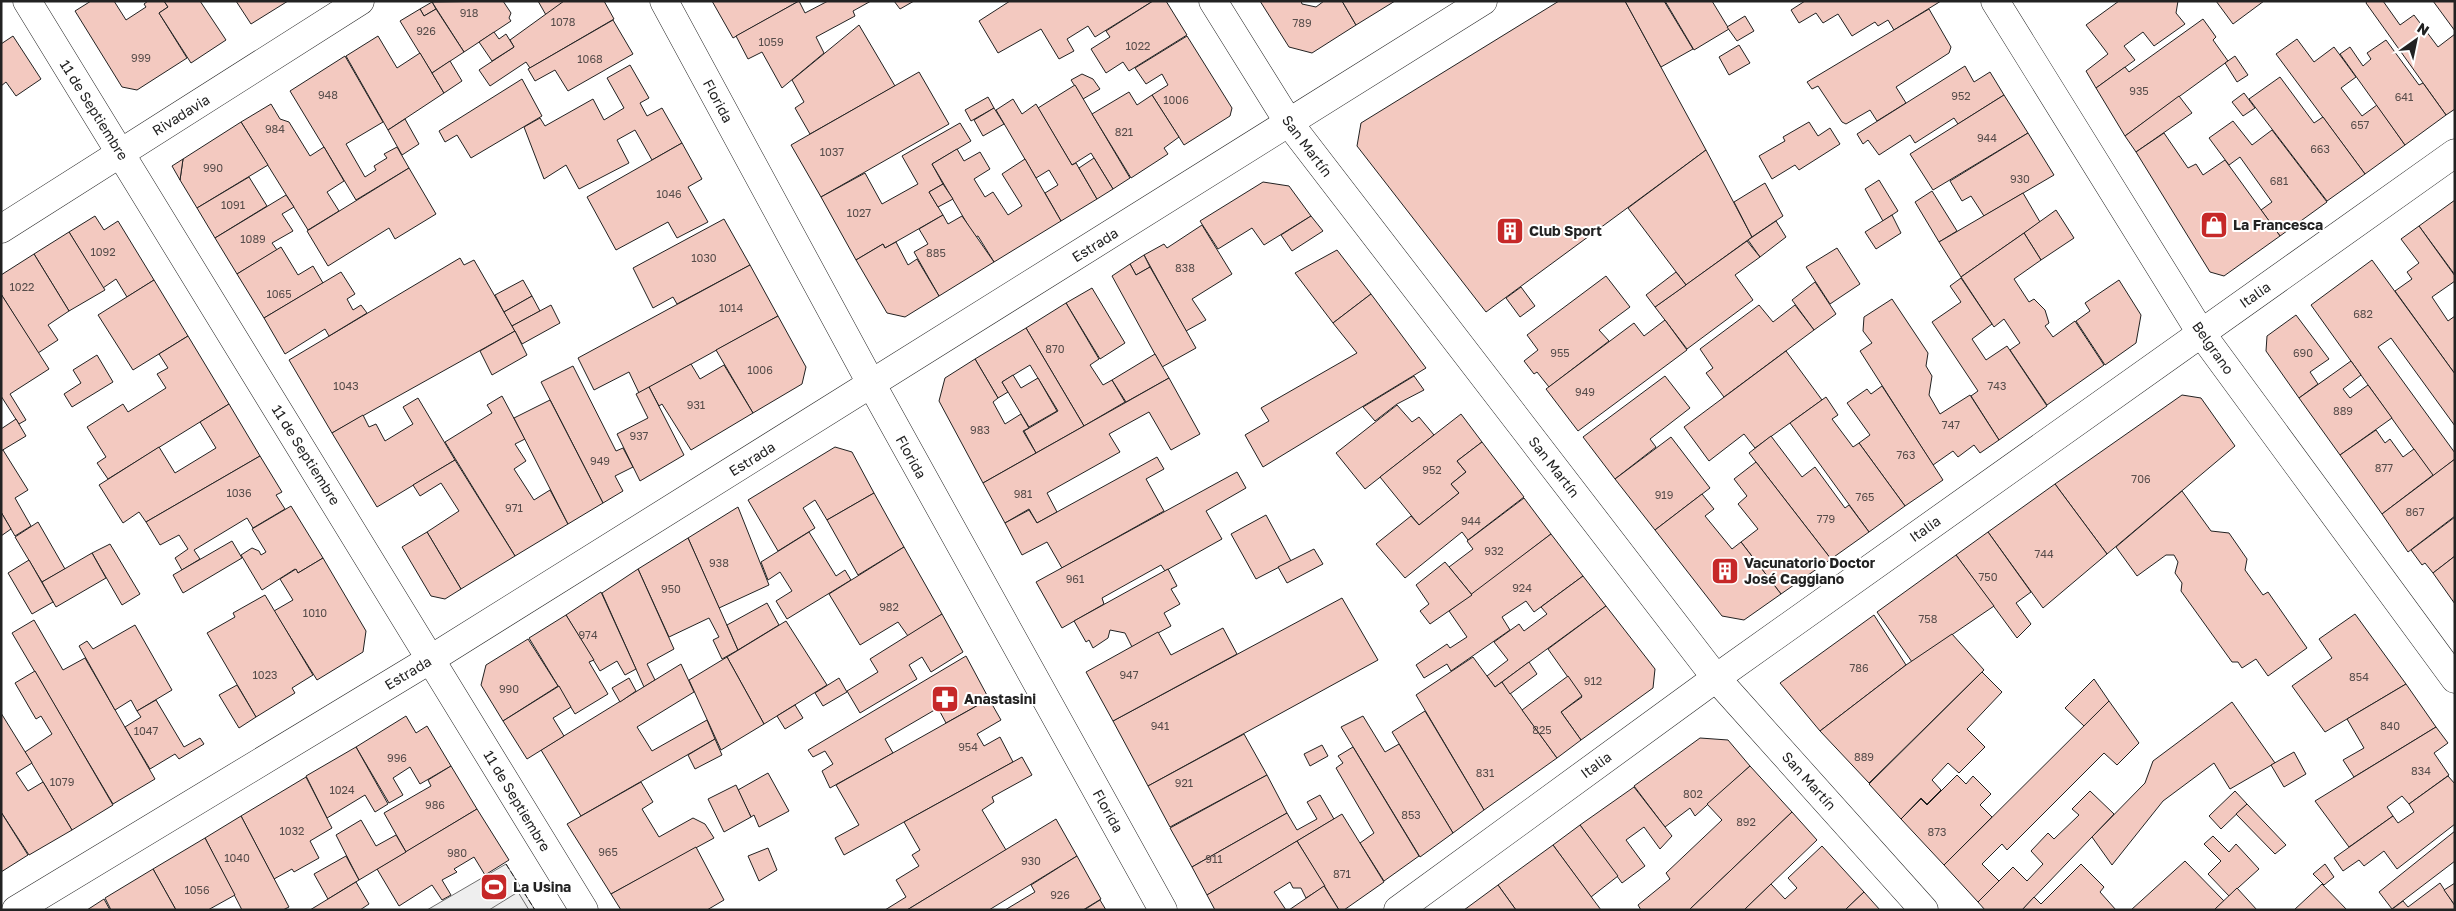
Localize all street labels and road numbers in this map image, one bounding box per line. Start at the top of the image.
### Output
street label: 11 de Septiembre [57,57,132,163]
street label: Florida [700,76,737,125]
street label: Rivadavia [149,90,213,139]
street label: San Martín [1279,112,1336,180]
street label: Estrada [1068,224,1121,265]
street label: Italia [2236,278,2274,311]
street label: Belgrano [2189,318,2238,377]
street label: 11 de Septiembre [269,402,344,508]
street label: Florida [893,432,930,481]
street label: San Martín [1525,433,1583,501]
street label: Estrada [725,438,778,479]
street label: Italia [1906,512,1944,545]
street label: Estrada [381,652,434,693]
street label: 11 de Septiembre [481,747,554,854]
street label: Italia [1577,748,1614,781]
street label: San Martín [1779,748,1840,813]
street label: Florida [1090,786,1127,835]

